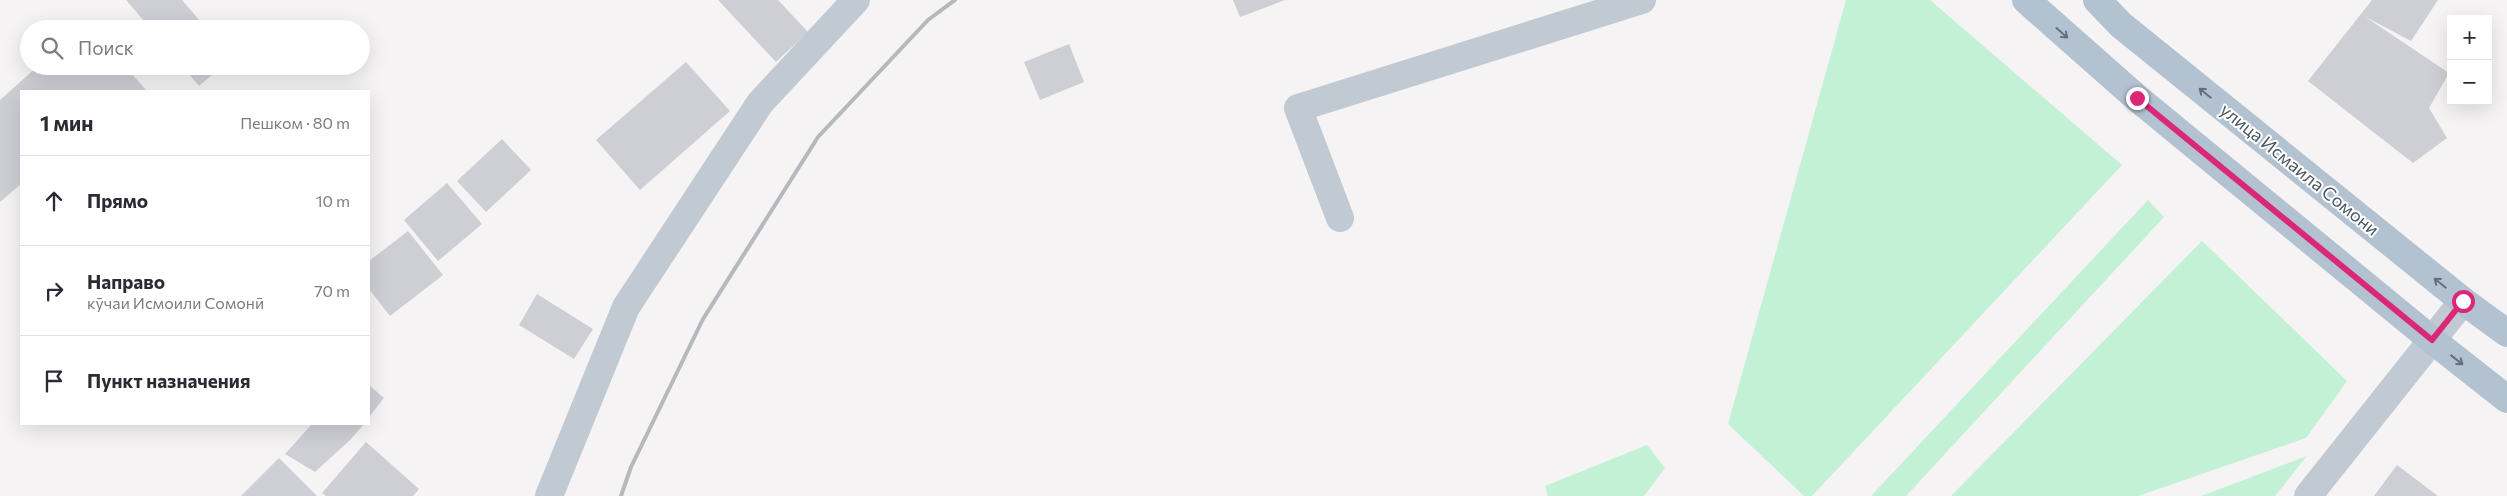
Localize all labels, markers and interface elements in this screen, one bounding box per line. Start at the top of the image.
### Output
map controls [2447,15,2492,105]
button: + [2447,15,2492,60]
search box [20,20,370,75]
one-way arrow [2056,27,2069,38]
icon: search [38,34,66,62]
text: Поиск [78,36,134,59]
button: − [2447,60,2492,105]
route end [2126,87,2149,110]
one-way arrow [2199,87,2212,98]
street label: улица Исмаила Сомони [2216,98,2384,240]
text: 1 мин [40,110,93,135]
text: Пешком · 80 m [240,113,350,132]
icon: ahead [40,187,68,215]
text: Прямо [87,189,148,212]
text: 10 m [316,191,350,210]
text: Направо [87,270,165,293]
icon: right [40,277,68,305]
one-way arrow [2434,277,2447,288]
text: 70 m [314,281,350,300]
route start [2452,290,2475,313]
text: кӯчаи Исмоили Сомонӣ [87,293,264,312]
one-way arrow [2450,354,2463,365]
icon: arrive [40,367,68,395]
text: Пункт назначения [87,369,250,392]

